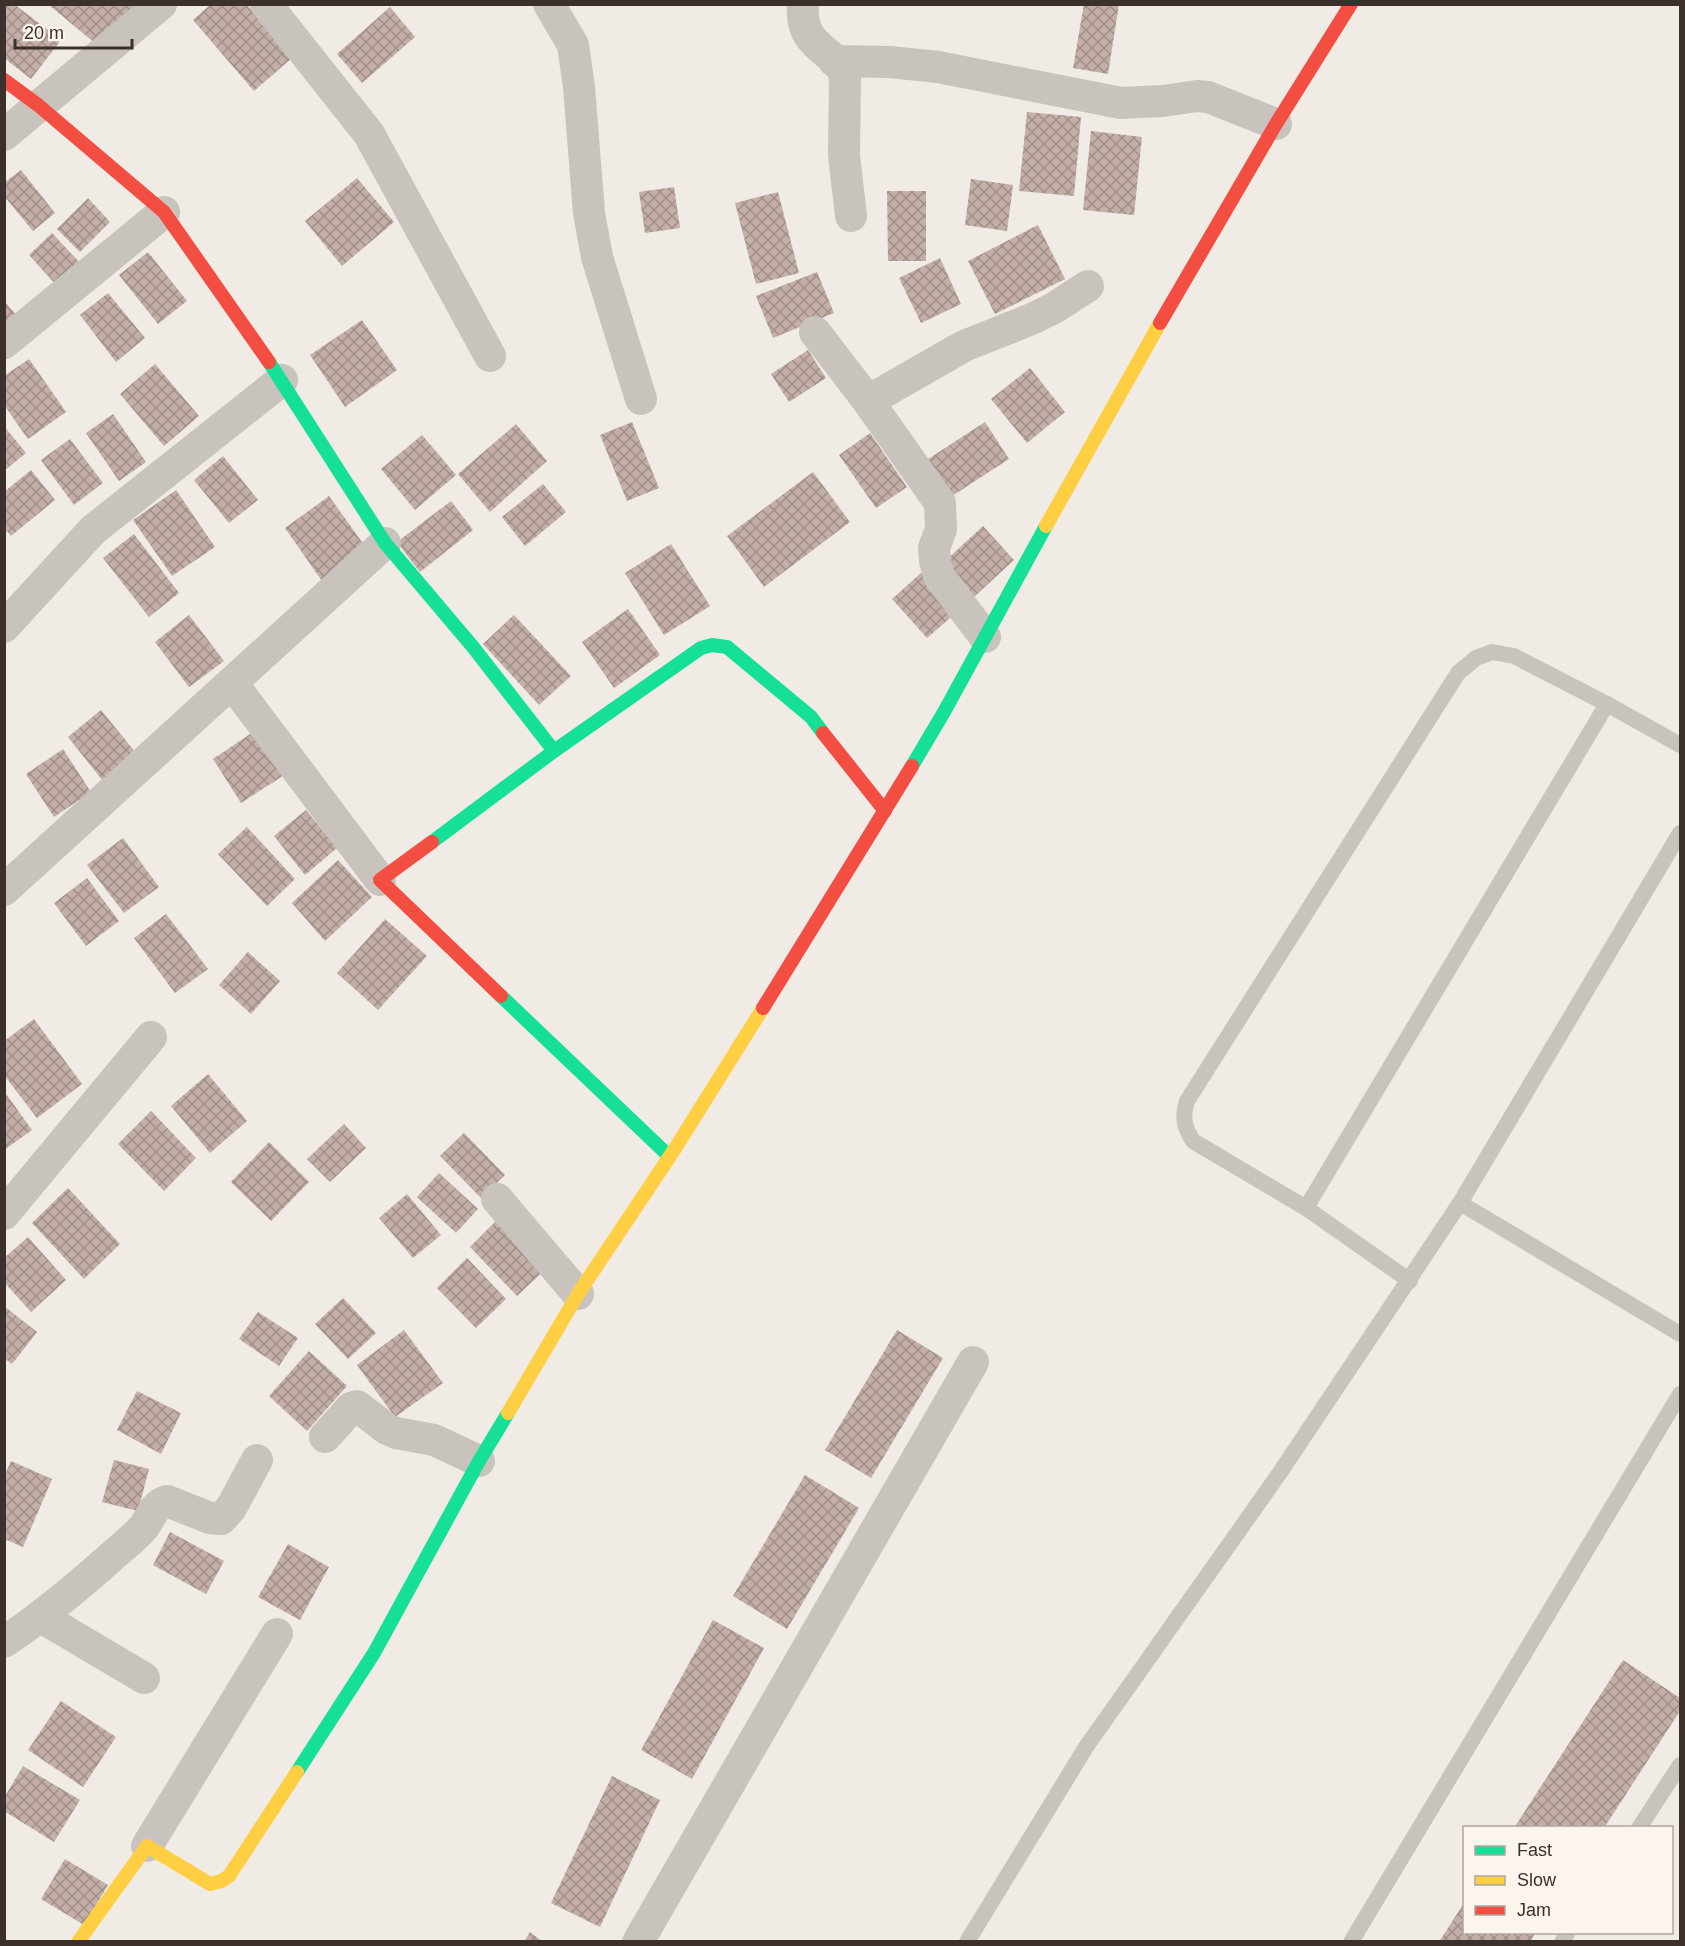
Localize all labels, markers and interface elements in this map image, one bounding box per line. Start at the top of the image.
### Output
scale bar [15,12,132,50]
text: 20 m [24,23,64,43]
legend [1463,1826,1673,1934]
text: Fast [1517,1840,1552,1860]
text: Slow [1517,1870,1557,1890]
text: Jam [1517,1900,1551,1920]

